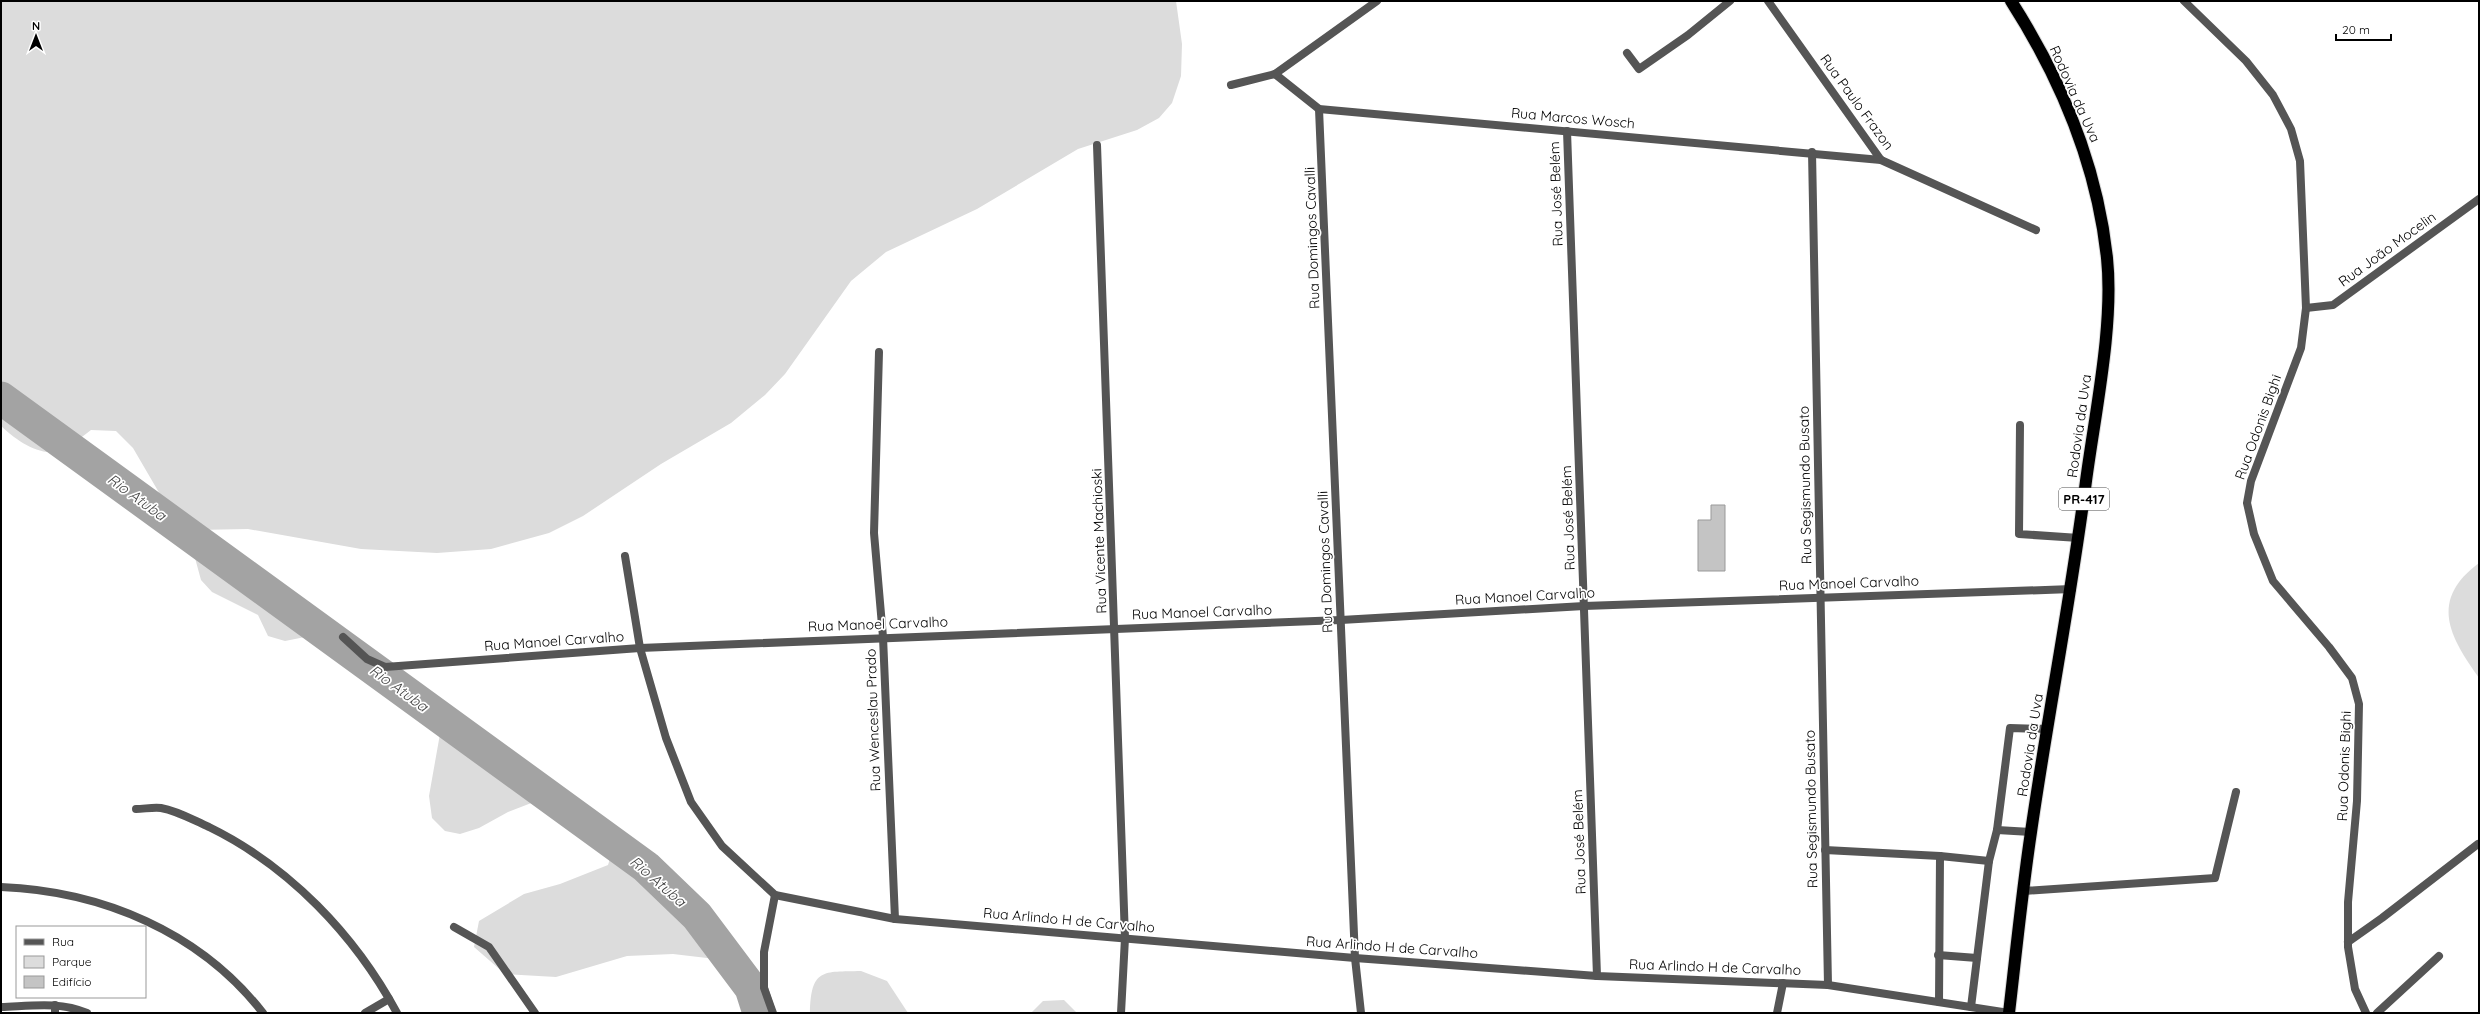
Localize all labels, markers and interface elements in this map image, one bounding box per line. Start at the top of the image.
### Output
north arrow [16,16,56,56]
scale bar [2336,16,2391,42]
text: N [32,19,40,33]
text: 20 m [2342,22,2370,37]
street label: Rodovia da Uva [2046,43,2104,145]
street label: Rua Paulo Frazon [1816,51,1898,153]
street label: Rua Marcos Wosch [1510,104,1636,132]
street label: Rua José Belém [1545,141,1567,247]
street label: Rua Domingos Cavalli [1301,167,1323,309]
street label: Rua João Mocelin [2335,208,2439,290]
street label: Rua Odonis Bighi [2231,372,2285,482]
street label: Rodovia da Uva [2063,373,2095,479]
street label: Rua Segismundo Busato [1795,406,1815,564]
street label: Rua José Belém [1557,465,1579,571]
street label: Rua Vicente Machioski [1087,468,1111,614]
water label: Rio Atuba [104,469,171,525]
road number: PR-417 [2059,488,2109,510]
street label: Rua Domingos Cavalli [1314,491,1336,633]
street label: Rua Manoel Carvalho [1779,572,1919,594]
street label: Rua Manoel Carvalho [1454,583,1596,609]
street label: Rua Manoel Carvalho [1132,601,1272,623]
street label: Rua Manoel Carvalho [808,613,948,635]
street label: Rua Manoel Carvalho [483,627,625,655]
street label: Rua Wenceslau Prado [862,648,884,792]
water label: Rio Atuba [366,660,433,716]
street label: Rodovia da Uva [2013,692,2047,798]
street label: Rua Odonis Bighi [2333,710,2355,822]
street label: Rua Segismundo Busato [1801,730,1821,888]
street label: Rua José Belém [1568,789,1590,895]
water label: Rio Atuba [626,852,691,911]
street label: Rua Arlindo H de Carvalho [982,904,1156,936]
legend [16,926,146,998]
street label: Rua Arlindo H de Carvalho [1305,932,1479,962]
text: Rua [52,934,74,949]
text: Parque [52,954,92,969]
street label: Rua Arlindo H de Carvalho [1629,955,1801,979]
text: Edifício [52,974,92,989]

